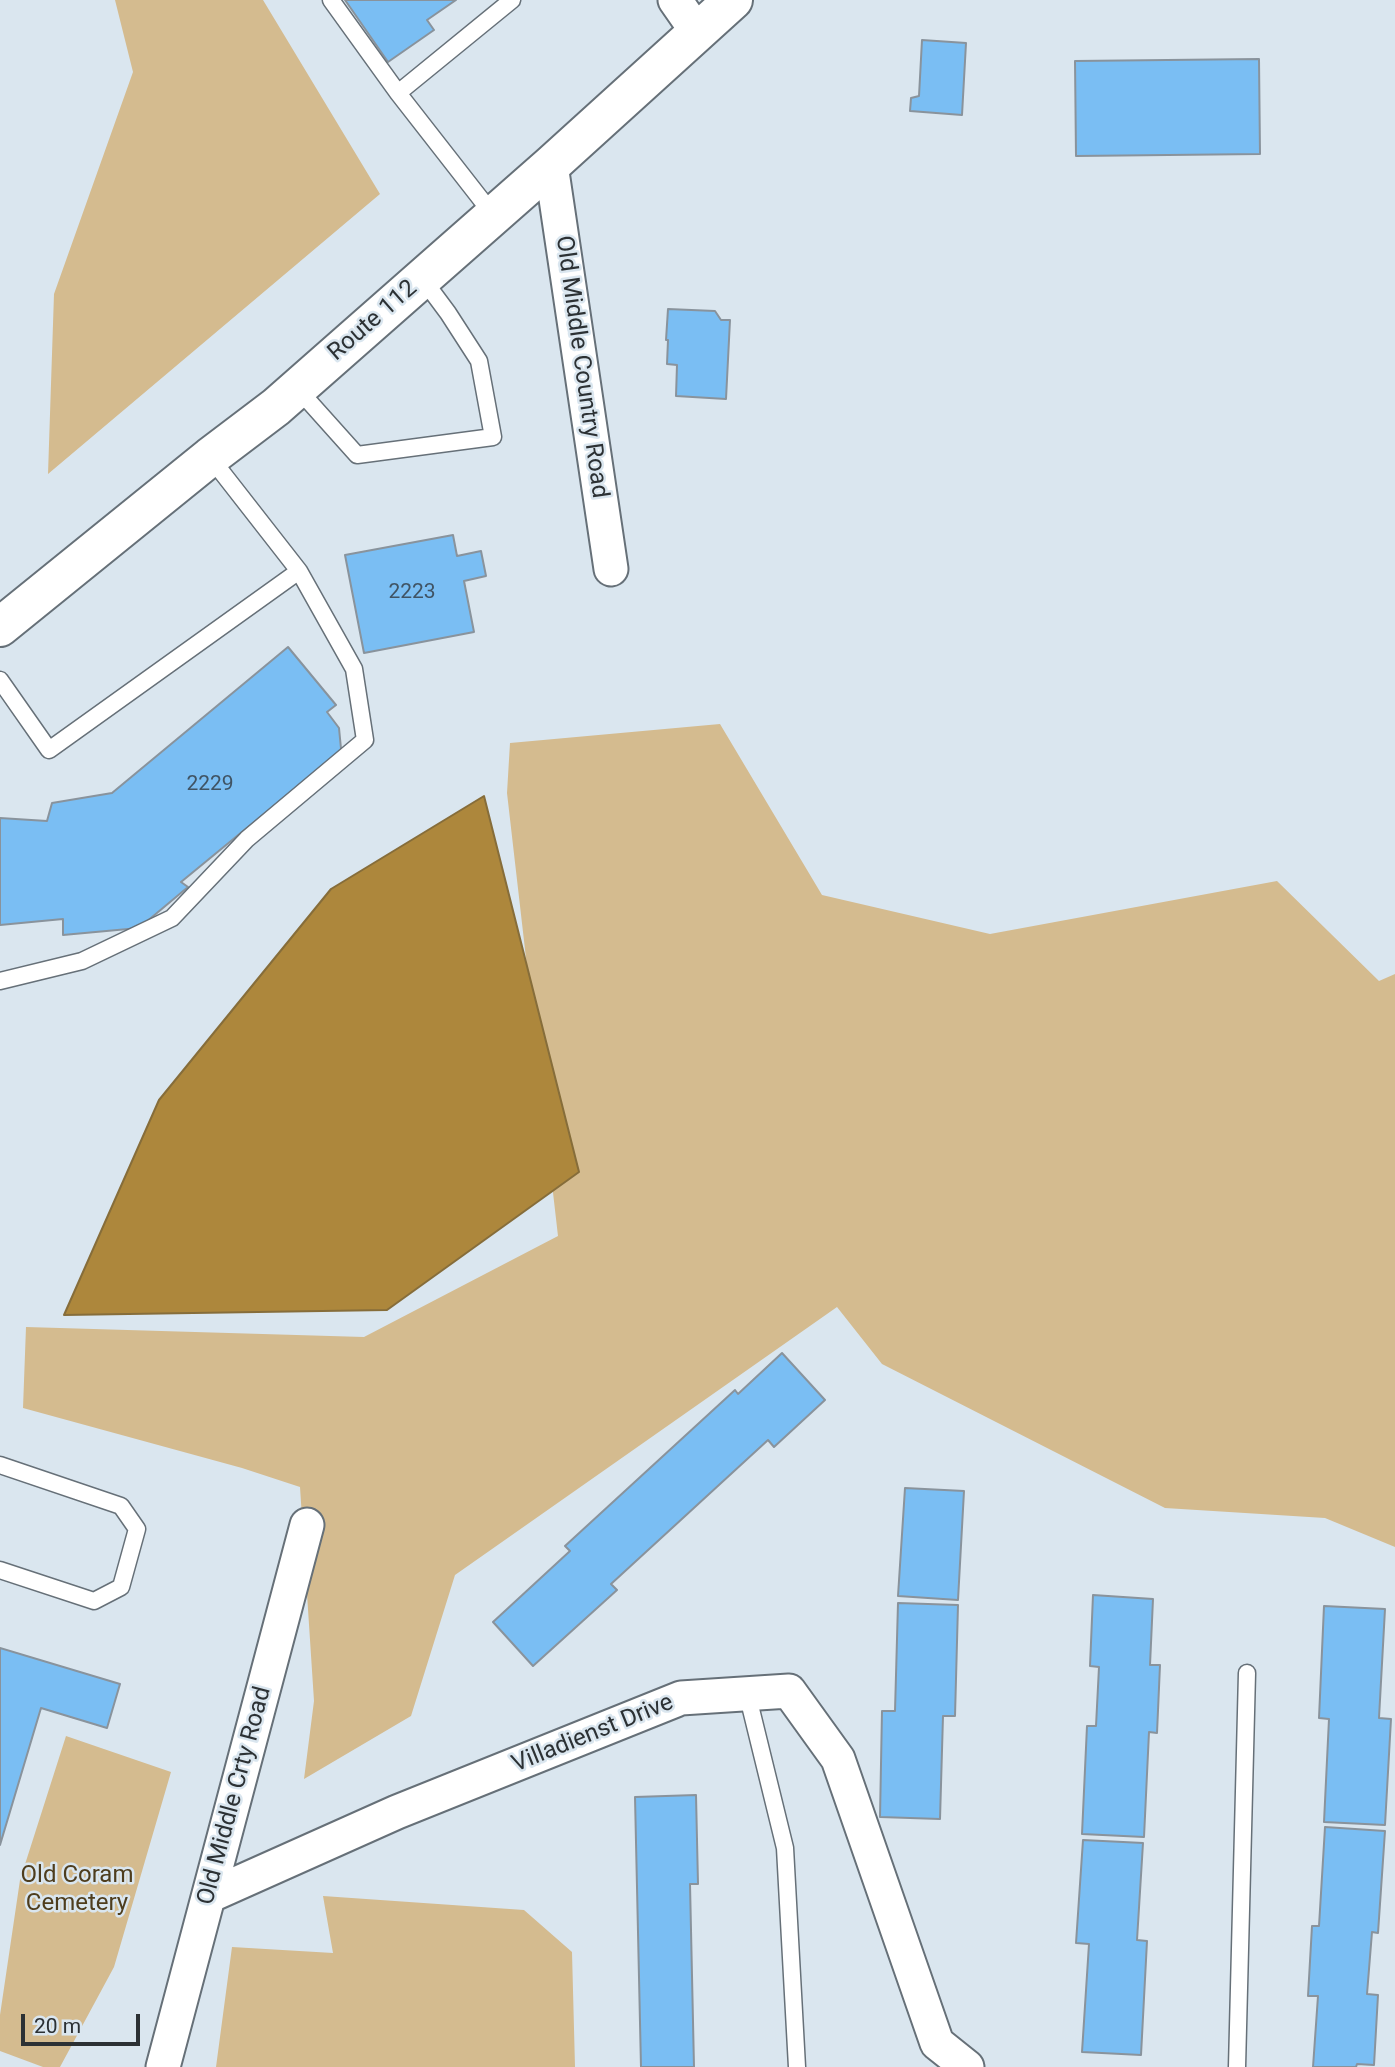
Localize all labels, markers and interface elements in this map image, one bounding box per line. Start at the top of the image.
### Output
street label: Old Middle Country Road [548,234,614,500]
street label: Route 112 [323,274,423,368]
house number: 2223 [388,580,436,606]
house number: 2229 [186,772,234,798]
street label: Old Middle Crty Road [192,1684,278,1908]
street label: Villadienst Drive [508,1689,678,1779]
park label: Old Coram Cemetery [21,1862,133,1918]
scale bar [24,2000,144,2044]
text: 20 m [34,2014,81,2038]

